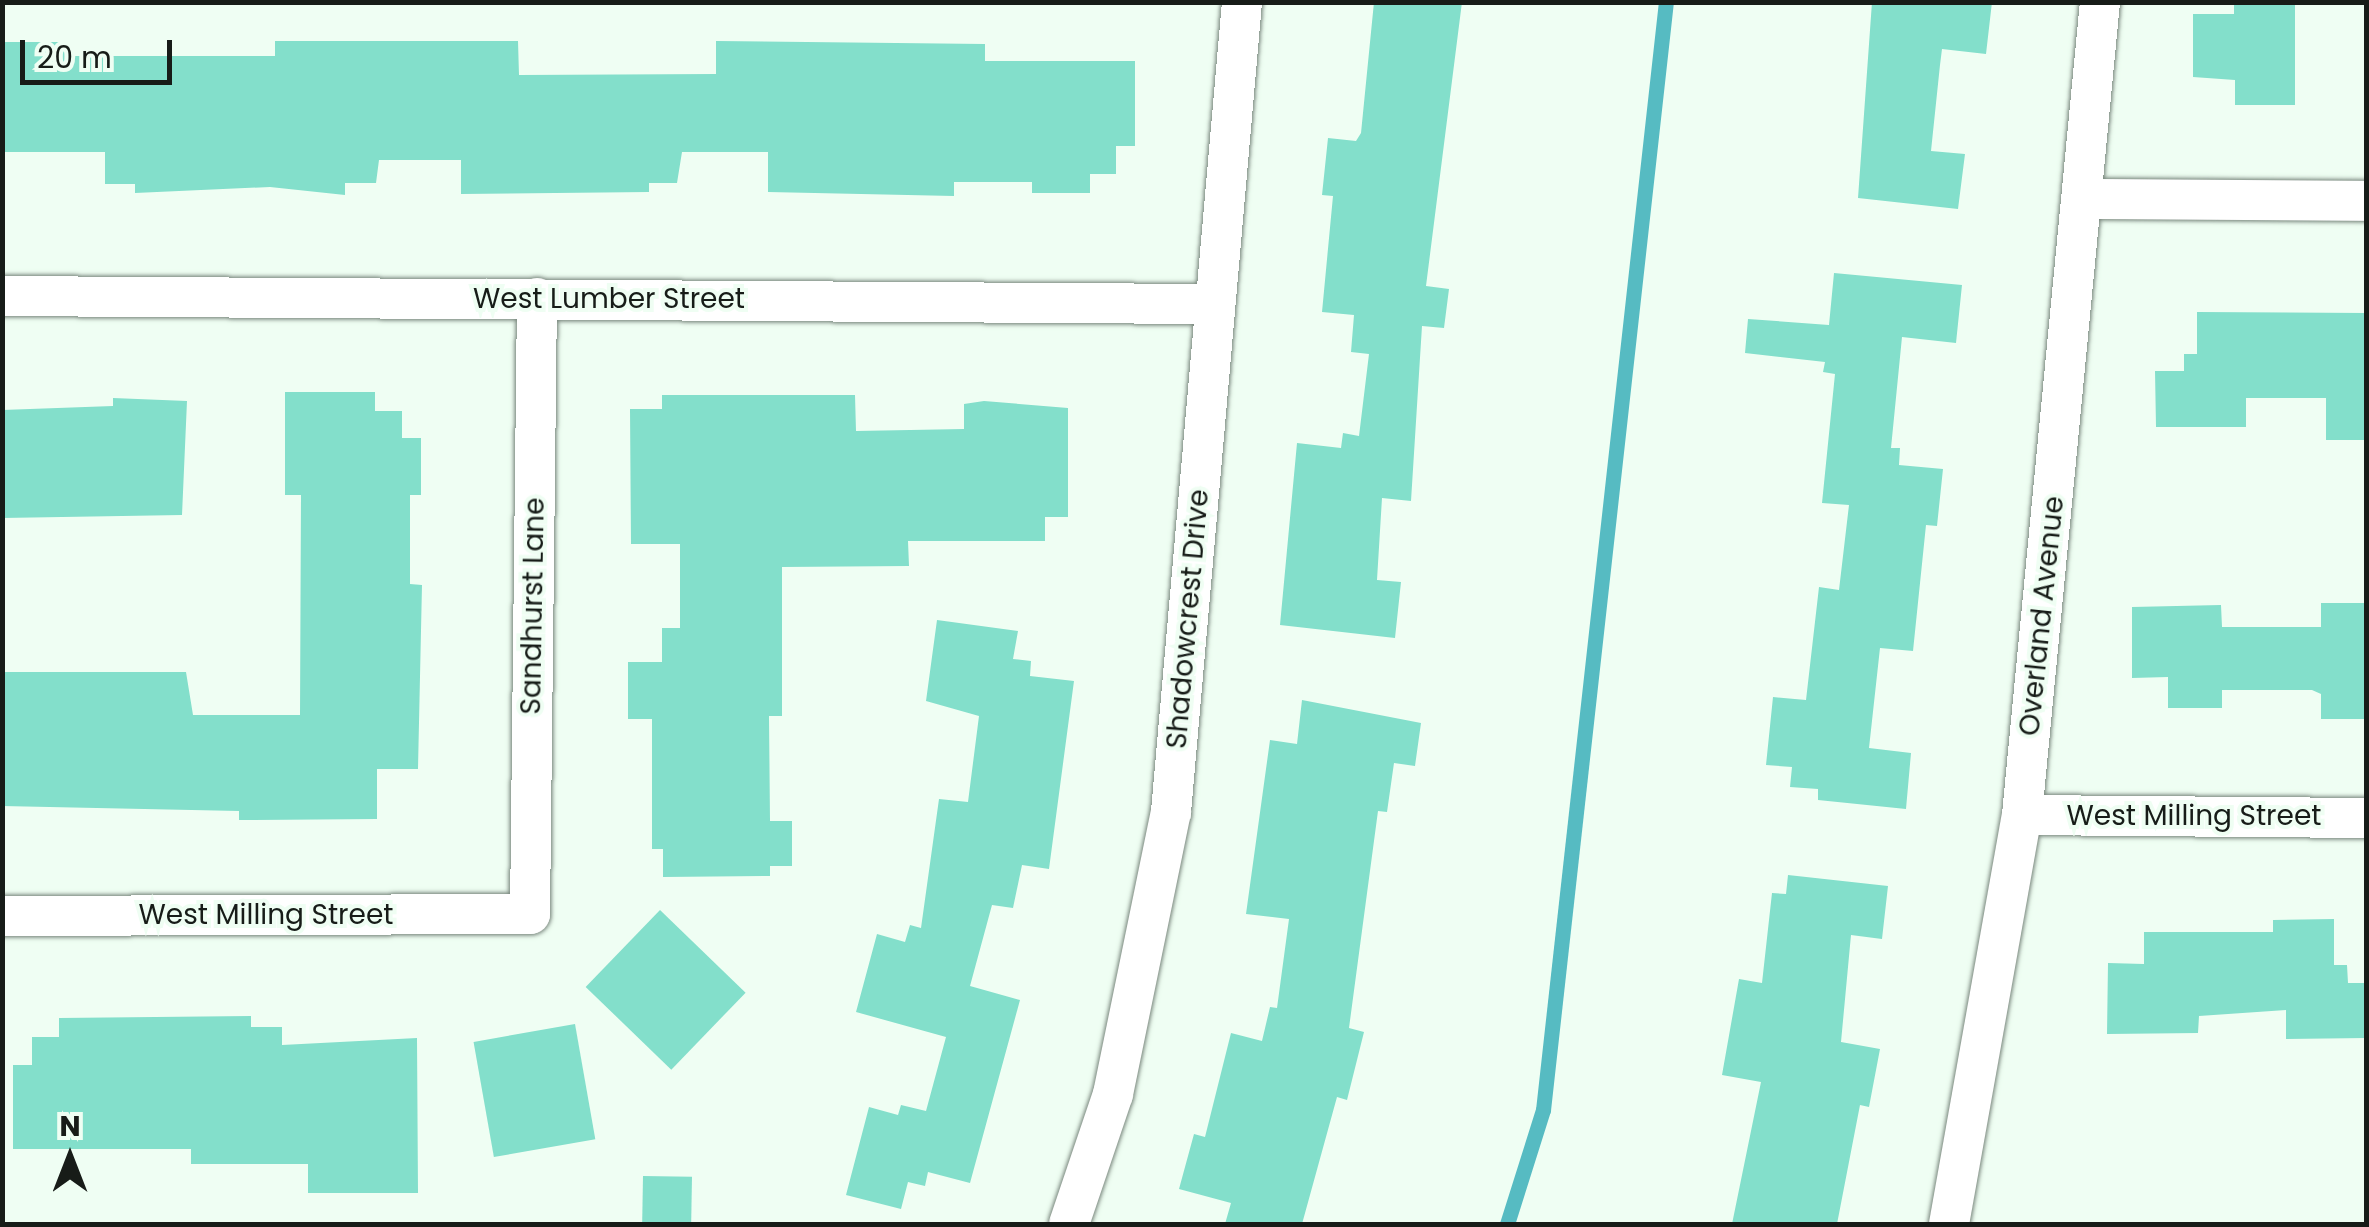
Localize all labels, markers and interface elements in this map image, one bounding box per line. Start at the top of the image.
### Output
scale bar [25,20,178,82]
text: 20 m [37,36,112,79]
street label: West Lumber Street [473,282,745,316]
street label: Shadowcrest Drive [1160,488,1216,750]
street label: Overland Avenue [2013,495,2071,737]
street label: Sandhurst Lane [514,497,552,715]
street label: West Milling Street [2067,799,2321,833]
street label: West Milling Street [139,898,393,932]
north arrow [20,1107,120,1207]
text: N [59,1107,81,1146]

